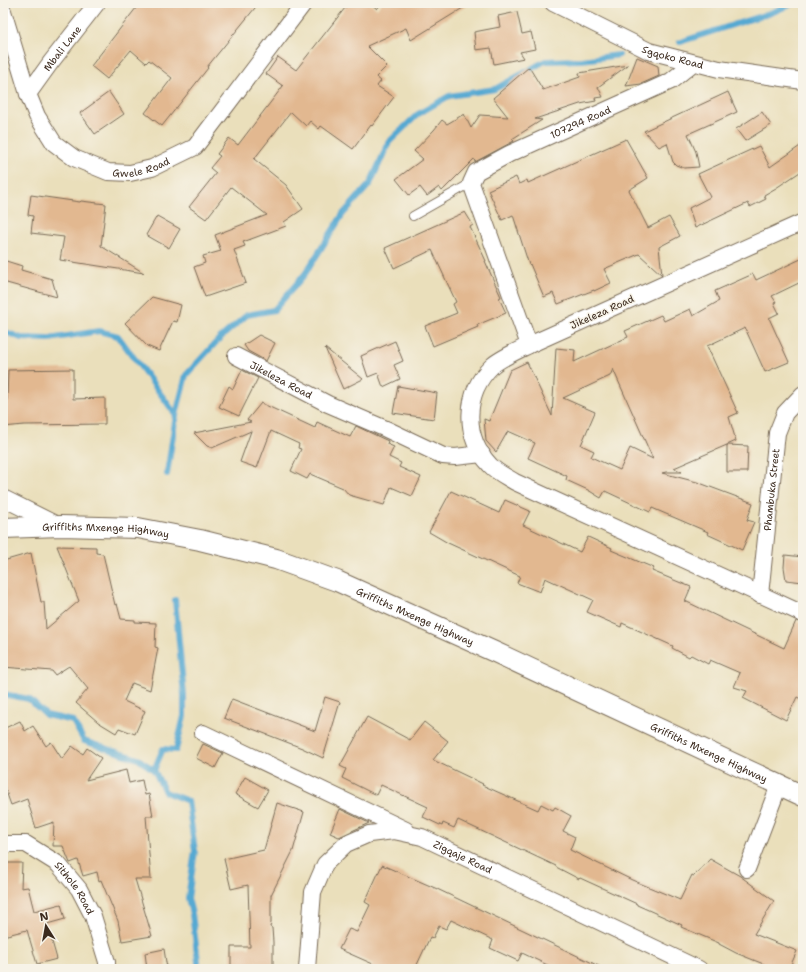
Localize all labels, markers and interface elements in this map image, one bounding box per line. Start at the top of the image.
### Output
street label: Mbali Lane [40,22,84,74]
street label: Sgqoko Road [640,42,706,71]
street label: 107294 Road [548,102,613,141]
street label: Gwele Road [112,154,172,180]
street label: Jikeleza Road [568,292,637,332]
street label: Jikeleza Road [248,358,315,402]
street label: Phambuka Street [760,448,782,531]
street label: Griffiths Mxenge Highway [42,519,171,540]
street label: Griffiths Mxenge Highway [354,584,476,648]
street label: Griffiths Mxenge Highway [648,719,770,785]
street label: Zigqaje Road [431,837,495,876]
street label: Sithole Road [52,859,98,917]
north arrow [26,906,66,946]
text: N [38,908,50,925]

